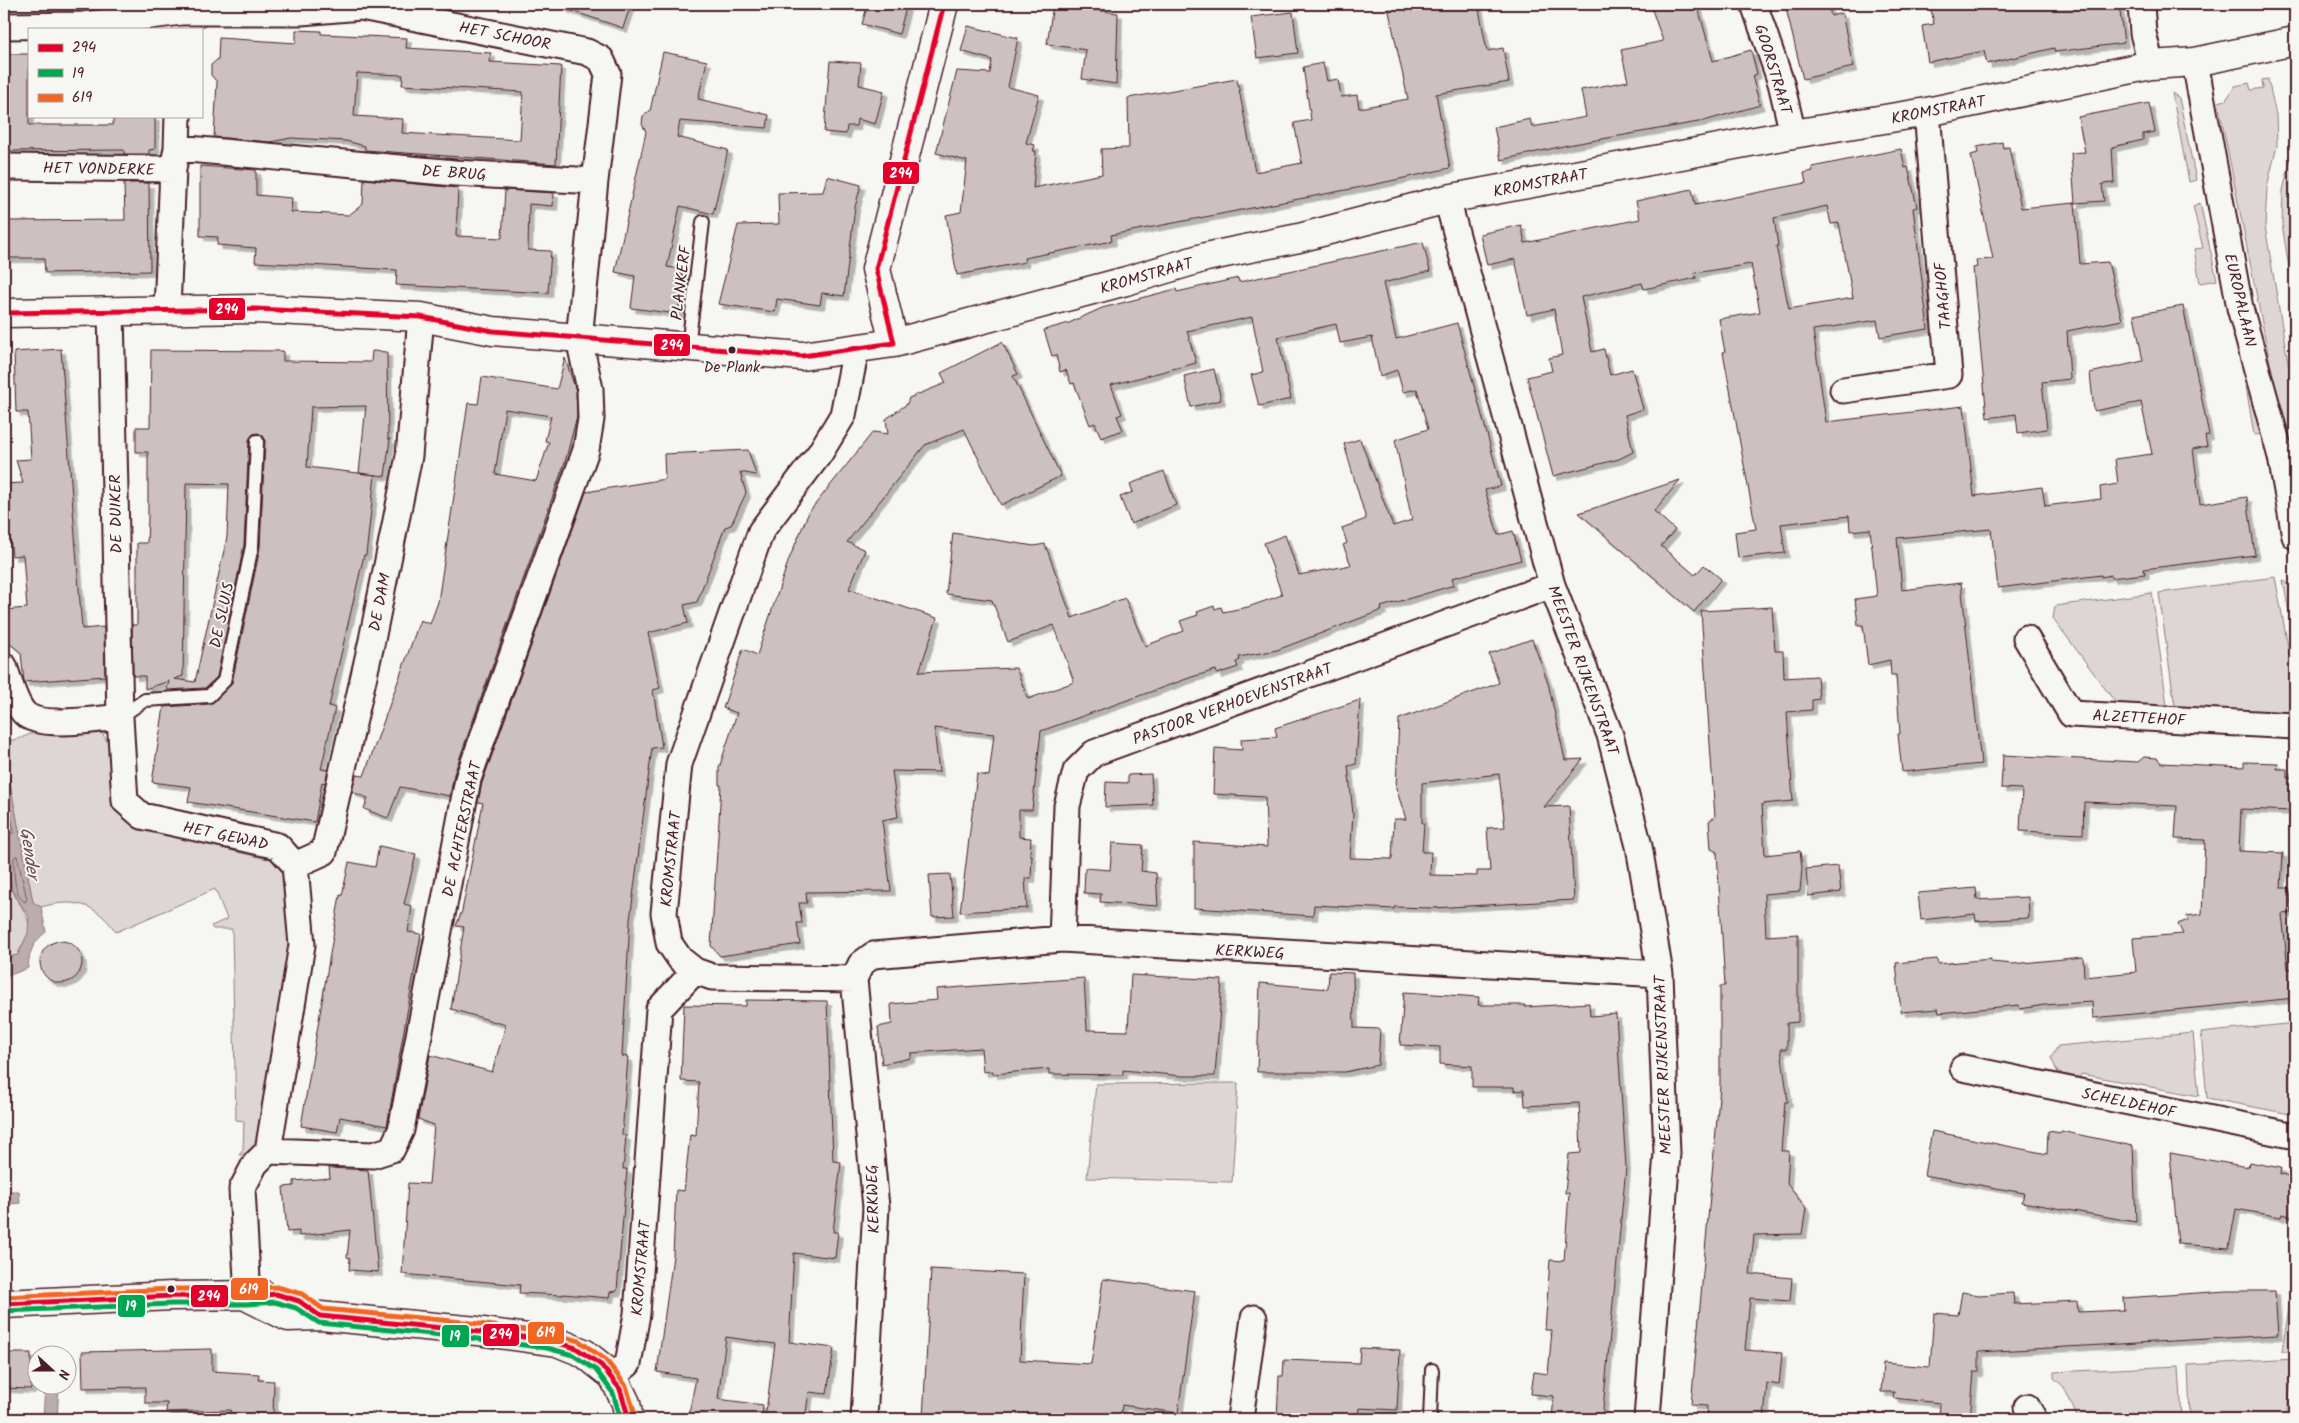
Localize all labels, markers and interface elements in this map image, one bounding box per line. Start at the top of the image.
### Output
street label: HET SCHOOR [457,15,553,58]
street label: GOORSTRAAT [1747,21,1799,119]
legend [28,28,202,118]
text: 294 [72,36,96,60]
text: 19 [72,62,85,86]
text: 619 [72,86,93,110]
street label: KROMSTRAAT [1889,89,1989,132]
street label: HET VONDERKE [43,156,156,183]
street label: DE BRUG [421,159,487,188]
line badge: 294 [882,161,920,185]
street label: KROMSTRAAT [1491,162,1591,205]
text: 294 [890,163,913,185]
street label: PLANKERF [665,243,699,322]
street label: KROMSTRAAT [1097,251,1197,302]
street label: EUROPALAAN [2217,251,2262,350]
street label: TAAGHOF [1928,260,1959,330]
line badge: 294 [208,297,246,321]
text: 294 [216,299,239,321]
line badge: 294 [653,333,691,357]
text: 294 [661,335,684,357]
marker: De Plank [727,345,737,355]
place label: De Plank [704,356,761,380]
street label: DE DUIKER [103,474,130,554]
street label: DE DAM [363,571,398,634]
street label: DE SLUIS [203,580,242,650]
street label: MEESTER RIJKENSTRAAT [1540,582,1626,760]
street label: PASTOOR VERHOEVENSTRAAT [1129,656,1337,752]
street label: ALZETTEHOF [2092,704,2188,734]
street label: DE ACHTERSTRAAT [436,758,489,899]
street label: KROMSTRAAT [654,809,689,908]
street label: HET GEWAD [181,815,271,858]
water label: Gender [11,826,47,885]
street label: KERKWEG [1215,938,1285,967]
street label: MEESTER RIJKENSTRAAT [1648,973,1679,1155]
street label: SCHELDEHOF [2079,1081,2180,1126]
street label: KERKWEG [860,1164,887,1234]
street label: KROMSTRAAT [625,1218,658,1317]
line badge: 619 [230,1277,269,1301]
text: 619 [240,1279,258,1301]
unlabelled marker [166,1284,176,1294]
line badge: 294 [190,1284,229,1308]
text: 294 [198,1286,221,1308]
line badge: 19 [117,1294,146,1318]
text: 19 [125,1296,137,1318]
line badge: 619 [527,1321,565,1345]
text: 619 [537,1322,555,1344]
line badge: 294 [482,1323,520,1347]
line badge: 19 [441,1324,470,1348]
text: 294 [490,1324,513,1346]
text: 19 [449,1326,461,1348]
north arrow [28,1346,78,1396]
text: N [51,1366,75,1383]

